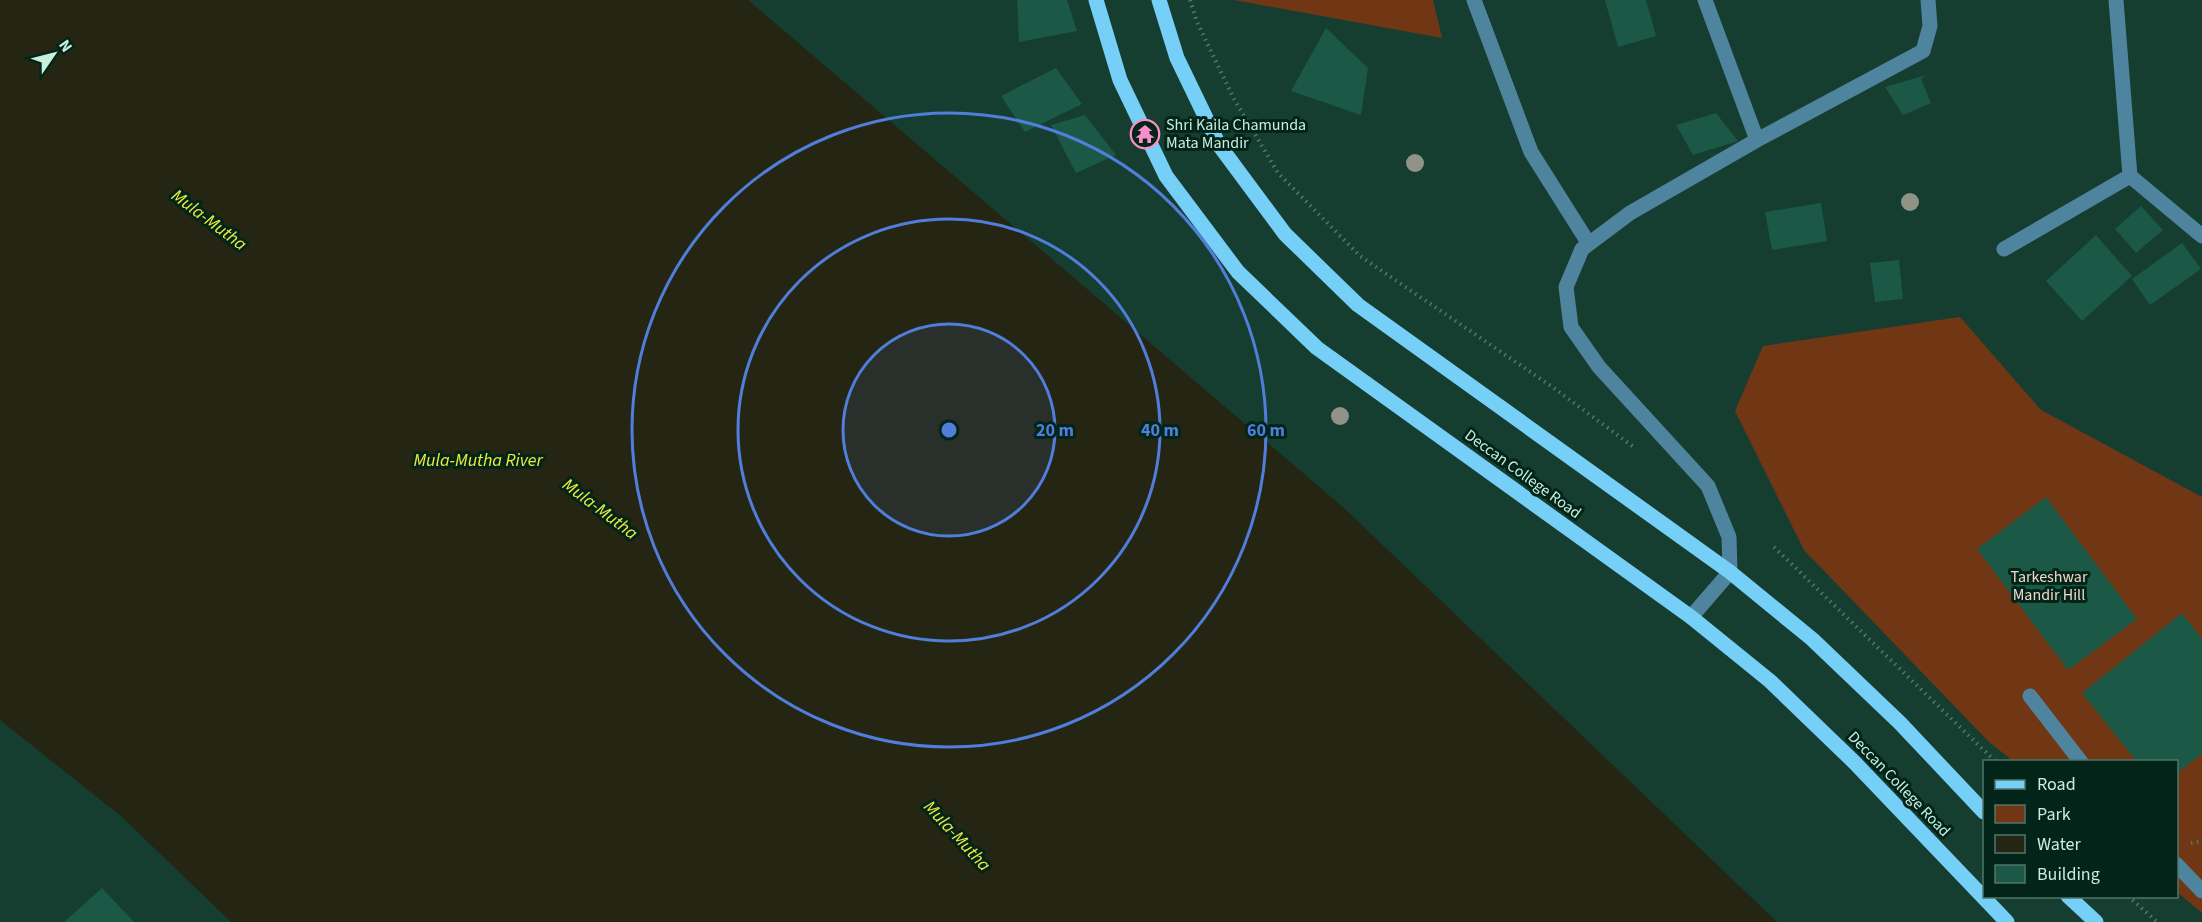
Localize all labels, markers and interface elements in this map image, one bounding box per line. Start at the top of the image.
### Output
north arrow [24,24,84,84]
text: N [53,35,78,57]
place label: Shri Kaila Chamunda Mata Mandir [1166,114,1306,154]
temple icon: Shri Kaila Chamunda Mata Mandir [1129,118,1161,150]
water label: Mula-Mutha [166,183,252,257]
text: 20 m [1036,418,1074,443]
text: 40 m [1141,418,1179,443]
text: 60 m [1247,418,1285,443]
centre of rings [939,420,959,440]
street label: Deccan College Road [1460,424,1586,524]
water label: Mula-Mutha River [413,448,543,473]
water label: Mula-Mutha [557,472,643,546]
park label: Tarkeshwar Mandir Hill [2011,566,2088,606]
street label: Deccan College Road [1843,726,1955,842]
legend [1983,760,2178,898]
text: Road [2037,772,2076,797]
water label: Mula-Mutha [918,795,997,877]
text: Park [2037,802,2071,827]
text: Water [2037,832,2081,857]
text: Building [2037,862,2100,887]

